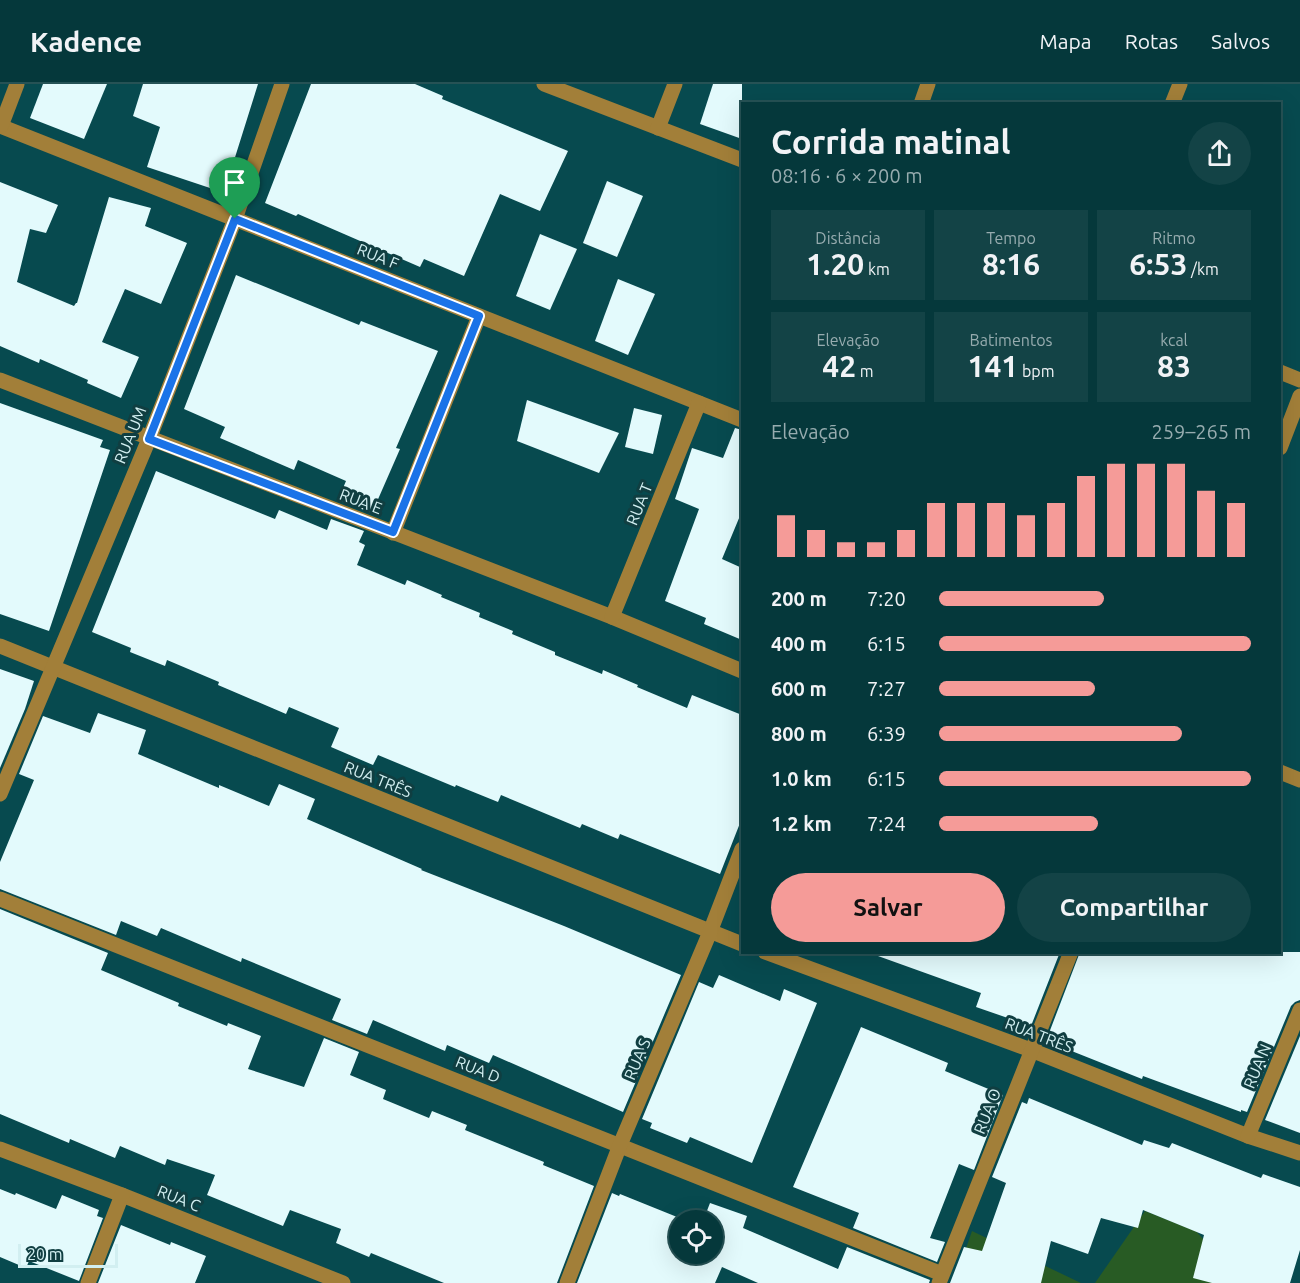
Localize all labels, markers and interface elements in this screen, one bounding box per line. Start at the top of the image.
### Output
text: Kadence [30,26,142,57]
text: Mapa [1040,29,1092,53]
text: Rotas [1125,29,1178,53]
text: Salvos [1211,29,1270,53]
button: share [1188,122,1251,185]
text: Corrida matinal [771,123,1010,160]
pin [209,157,260,219]
text: 08:16 · 6 × 200 m [771,164,923,187]
icon: arrive [218,166,251,199]
text: Distância [815,229,881,247]
text: Tempo [986,229,1036,247]
text: Ritmo [1152,229,1196,247]
street label: RUA F [355,240,401,272]
text: 1.20 [806,247,864,281]
text: 8:16 [982,247,1040,281]
text: 6:53 [1129,247,1187,281]
text: km [864,260,890,278]
text: /km [1187,260,1219,278]
text: Elevação [817,331,880,349]
text: Batimentos [970,331,1052,349]
text: kcal [1160,331,1188,349]
text: 42 [822,349,856,383]
text: 141 [968,349,1018,383]
text: 83 [1157,349,1191,383]
text: m [856,362,874,380]
text: bpm [1018,362,1054,380]
street label: RUA UM [110,404,150,466]
text: Elevação [771,420,850,443]
text: 259–265 m [1152,420,1251,443]
street label: RUA T [622,480,656,528]
street label: RUA E [337,485,385,517]
text: 200 m [771,587,827,610]
text: 7:20 [867,587,906,610]
text: 400 m [771,632,827,655]
text: 6:15 [867,632,906,655]
text: 600 m [771,677,827,700]
text: 7:27 [867,677,906,700]
text: 800 m [771,722,827,745]
text: 6:39 [867,722,906,745]
street label: RUA TRÊS [342,756,415,801]
text: 1.0 km [771,767,832,790]
text: 6:15 [867,767,906,790]
text: 1.2 km [771,812,832,835]
text: 7:24 [867,812,906,835]
button: Salvar [771,873,1005,942]
button: Compartilhar [1017,873,1251,942]
street label: RUA TRÊS [1003,1013,1076,1056]
street label: RUA S [620,1036,654,1082]
street label: RUA N [1240,1041,1274,1091]
street label: RUA D [453,1052,503,1086]
street label: RUA O [970,1086,1004,1136]
street label: RUA C [155,1181,203,1215]
map controls [669,1210,723,1264]
button: locate [669,1210,723,1264]
scale bar [18,1241,118,1268]
text: 20 m [27,1245,63,1263]

